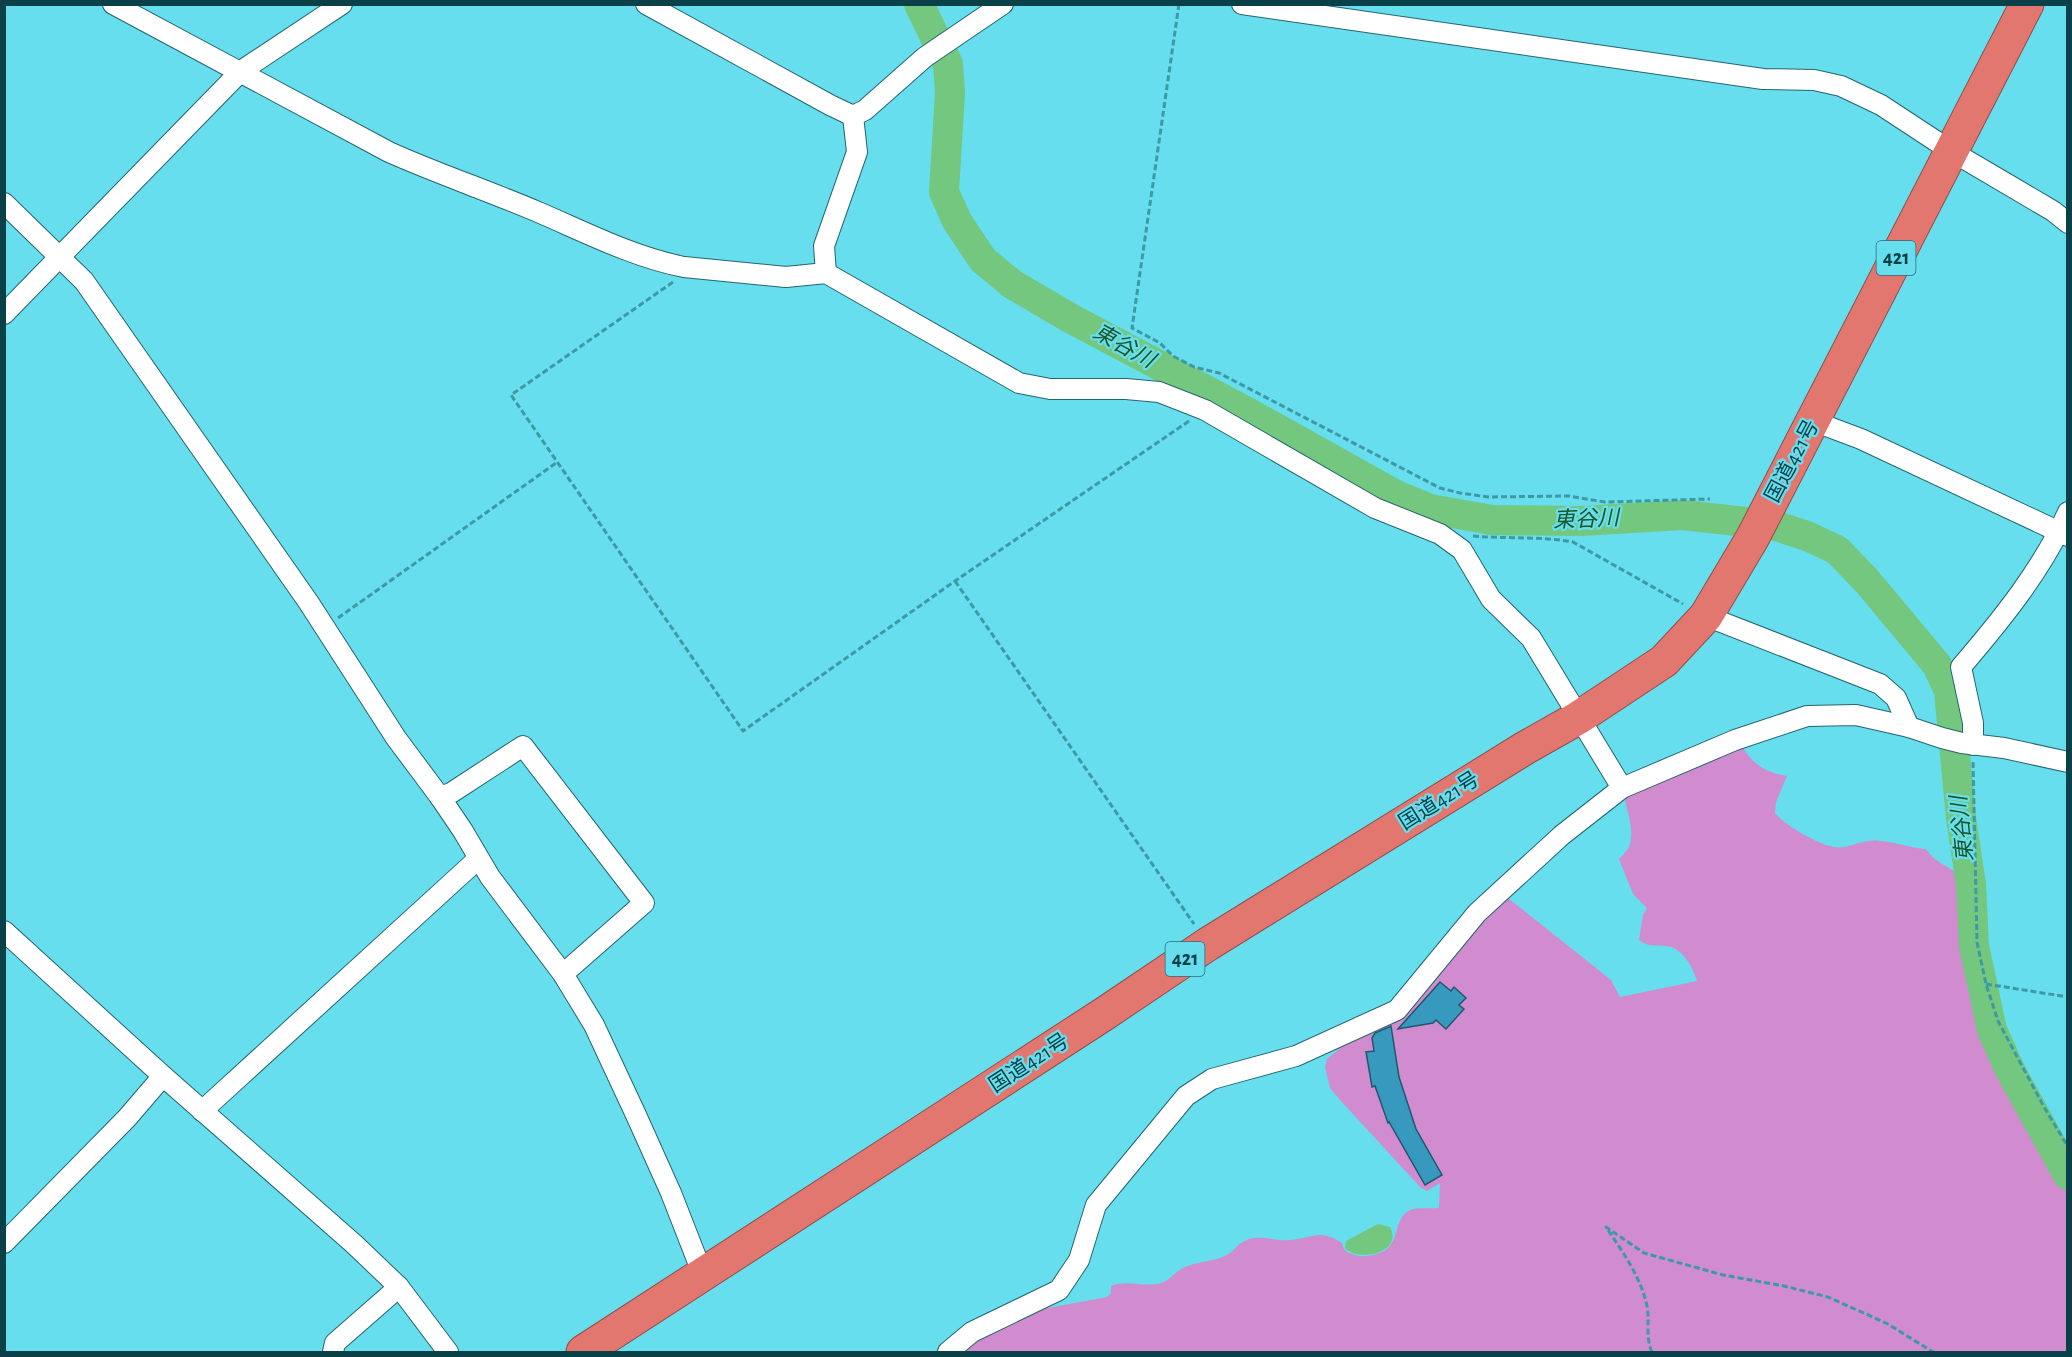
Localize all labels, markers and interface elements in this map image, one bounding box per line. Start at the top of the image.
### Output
road number: 421 [1876,241,1916,275]
water label: 東谷川 [1090,320,1160,373]
street label: 国道421号 [1761,416,1822,506]
water label: 東谷川 [1553,506,1621,531]
street label: 国道421号 [1395,767,1483,834]
water label: 東谷川 [1946,793,1976,863]
road number: 421 [1166,942,1204,976]
street label: 国道421号 [985,1029,1072,1096]

